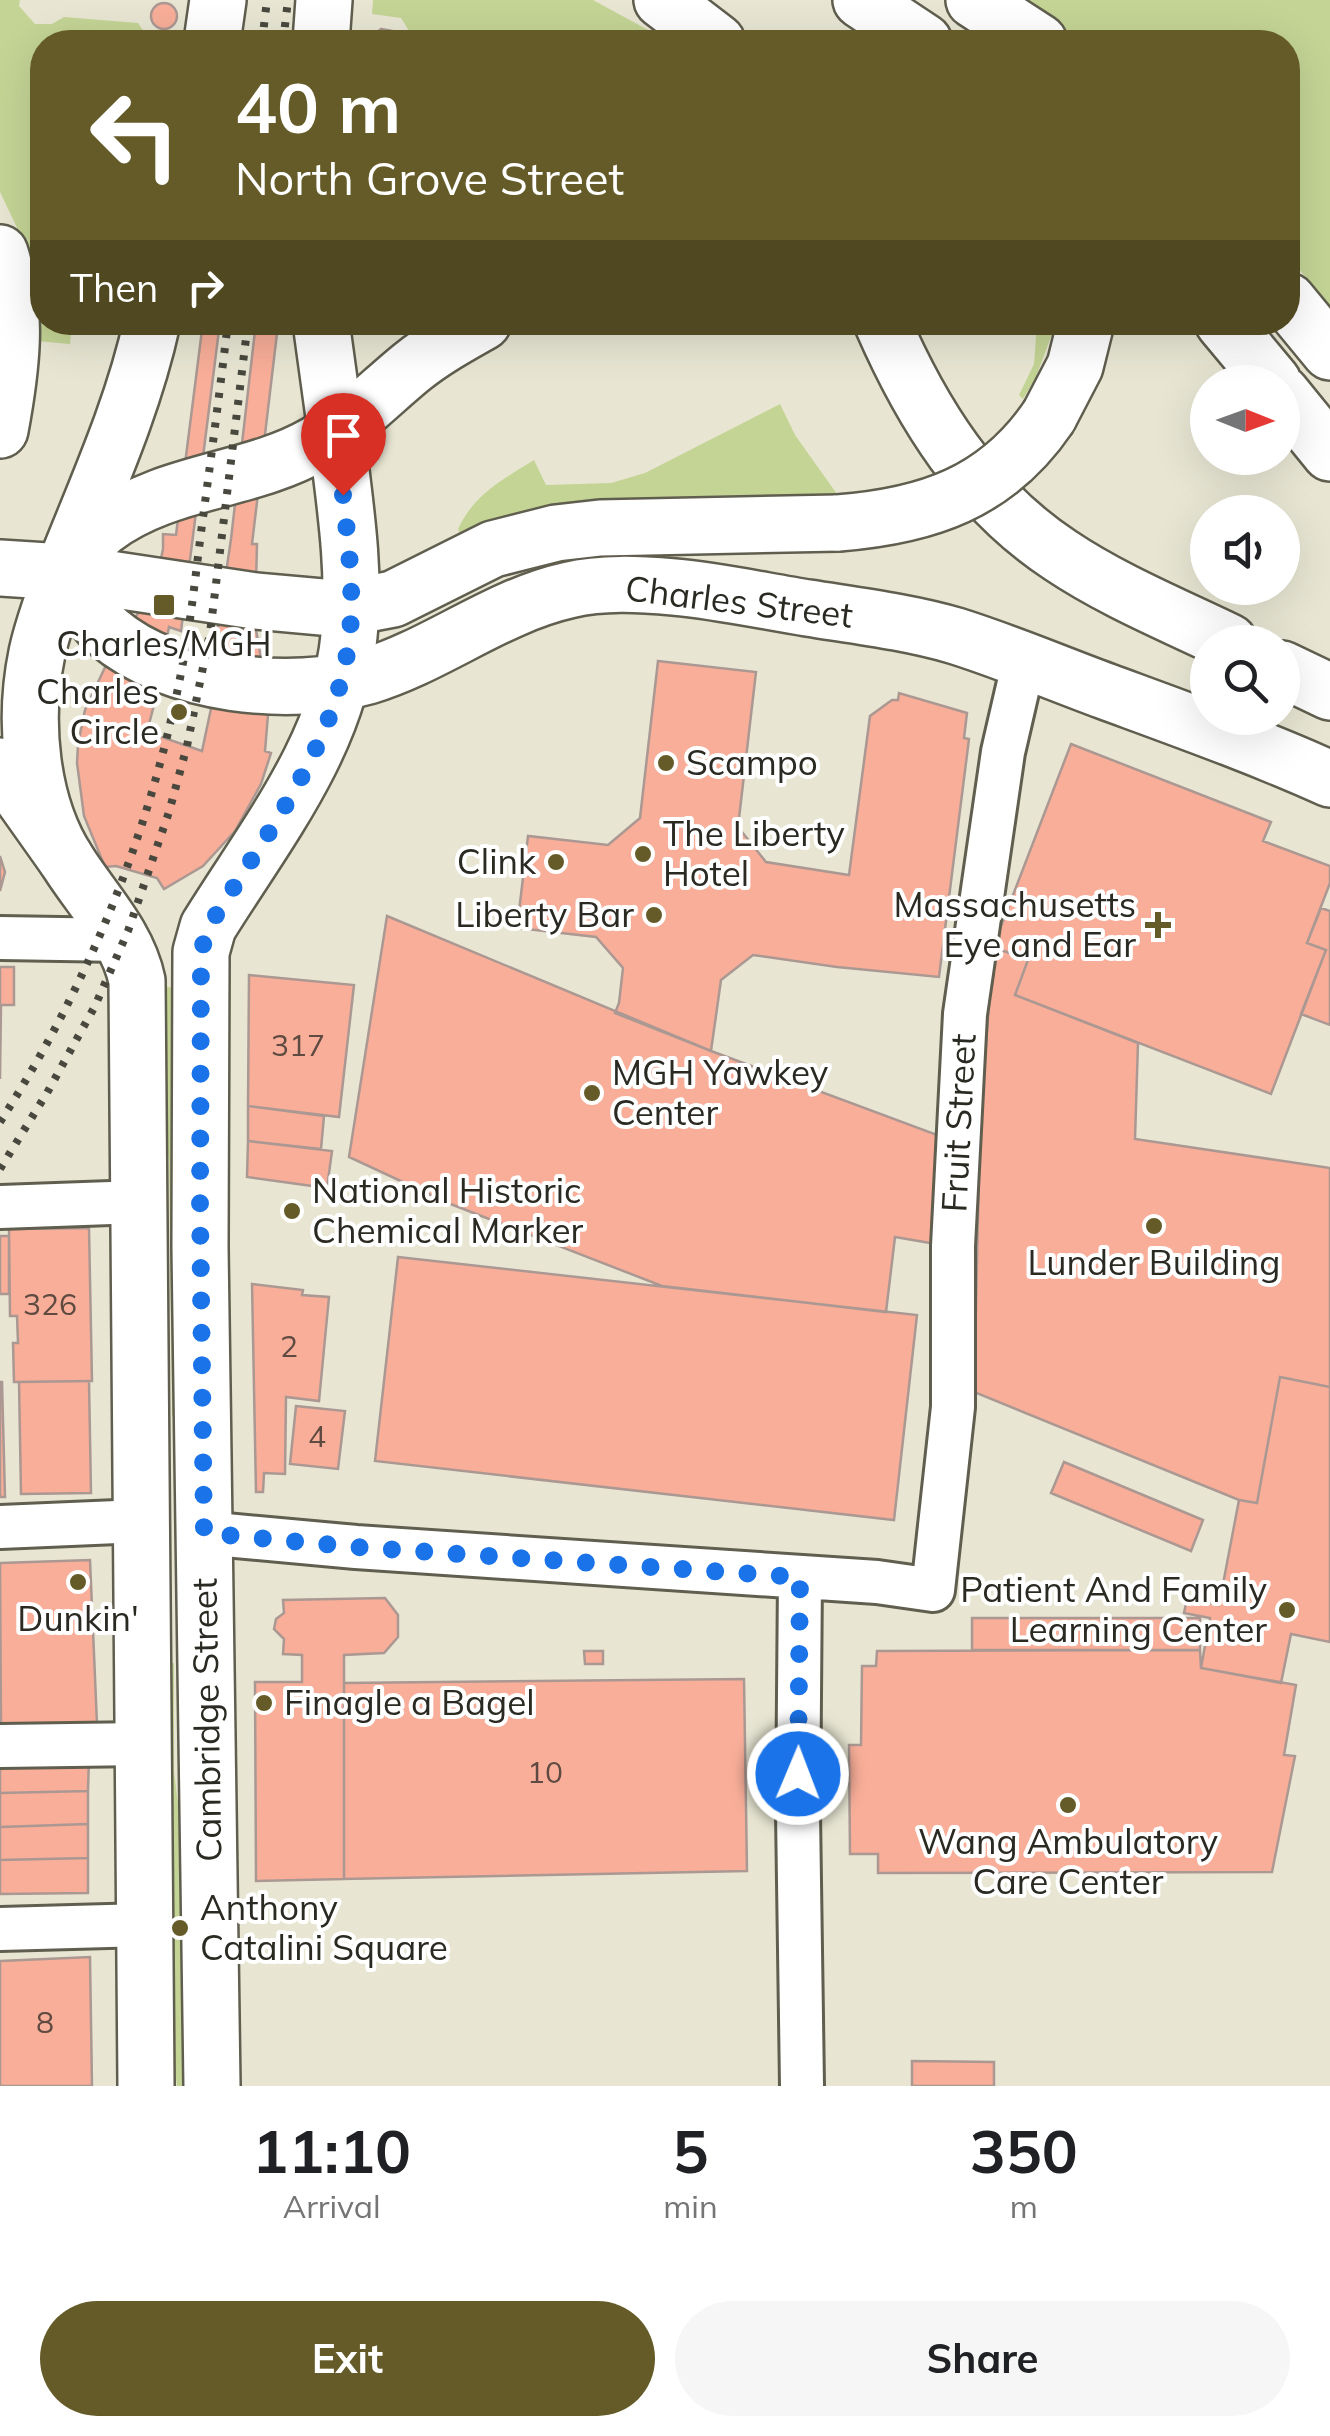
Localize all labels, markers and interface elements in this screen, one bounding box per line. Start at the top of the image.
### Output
text: 40 m [235,63,401,151]
icon: left [70,70,200,200]
text: North Grove Street [235,150,624,206]
icon: right [178,260,233,315]
text: Then [70,264,158,312]
north arrow [1190,365,1300,475]
map controls [1190,365,1300,735]
pin [301,393,386,496]
icon: arrive [316,408,371,463]
button: sound [1190,495,1300,605]
street label: Charles Street [623,565,855,637]
marker: Charles/MGH [151,592,177,618]
place label: Charles/MGH [56,621,272,665]
button: search [1190,625,1300,735]
place label: Charles Circle [36,669,159,753]
marker: Charles Circle [168,701,190,723]
place label: Scampo [686,740,818,784]
marker: Scampo [655,752,677,774]
place label: The Liberty Hotel [663,811,845,895]
place label: Clink [457,839,537,883]
marker: The Liberty Hotel [632,843,654,865]
marker: Clink [545,851,567,873]
place label: Massachusetts Eye and Ear [893,882,1136,966]
place label: Liberty Bar [455,892,634,936]
marker: Liberty Bar [643,904,665,926]
marker: Massachusetts Eye and Ear [1145,912,1171,938]
house number: 317 [271,1026,325,1064]
street label: Fruit Street [931,1033,985,1213]
place label: MGH Yawkey Center [612,1050,829,1134]
marker: MGH Yawkey Center [581,1082,603,1104]
place label: National Historic Chemical Marker [312,1168,584,1252]
marker: National Historic Chemical Marker [281,1200,303,1222]
marker: Lunder Building [1143,1215,1165,1237]
place label: Lunder Building [1028,1240,1280,1284]
house number: 326 [23,1285,77,1323]
house number: 2 [280,1327,298,1365]
house number: 4 [308,1417,326,1455]
place label: Patient And Family Learning Center [960,1567,1267,1651]
marker: Dunkin' [67,1571,89,1593]
street label: Cambridge Street [182,1578,230,1862]
place label: Dunkin' [17,1596,139,1640]
marker: Patient And Family Learning Center [1276,1599,1298,1621]
place label: Finagle a Bagel [284,1680,535,1724]
marker: Finagle a Bagel [253,1692,275,1714]
position arrow [746,1722,850,1826]
house number: 10 [527,1753,563,1791]
marker: Wang Ambulatory Care Center [1057,1794,1079,1816]
place label: Wang Ambulatory Care Center [918,1819,1218,1903]
place label: Anthony Catalini Square [200,1885,448,1969]
marker: Anthony Catalini Square [169,1917,191,1939]
house number: 8 [36,2003,54,2041]
text: 11:10 [252,2113,411,2188]
text: 5 [672,2113,708,2188]
text: 350 [970,2113,1078,2188]
text: Arrival [283,2186,381,2226]
text: min [663,2186,718,2226]
text: m [1010,2186,1038,2226]
button: Exit [40,2301,655,2416]
button: Share [675,2301,1290,2416]

